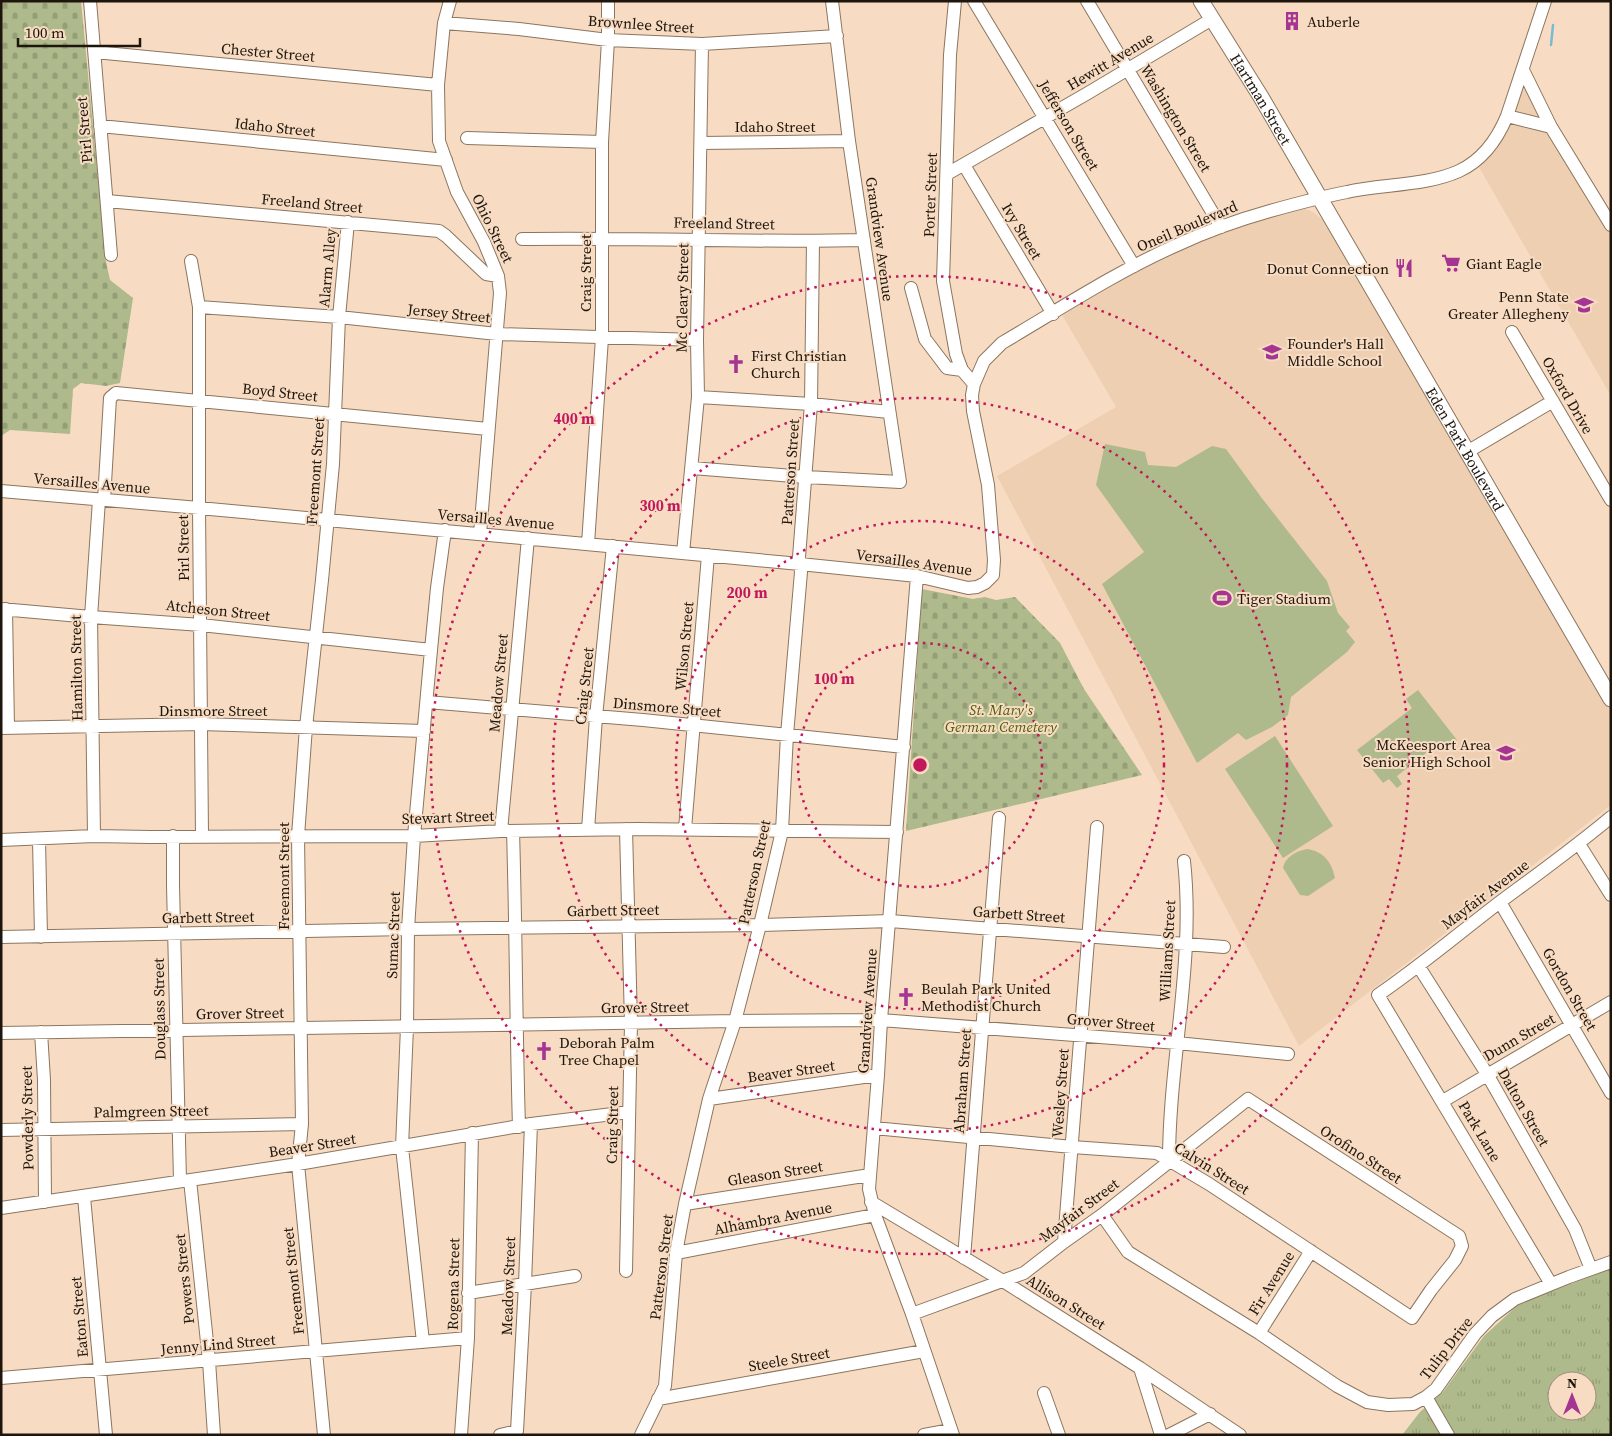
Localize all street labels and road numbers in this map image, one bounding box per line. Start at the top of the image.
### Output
street label: Brownlee Street [587,10,695,38]
street label: Hewitt Avenue [1063,27,1158,95]
street label: Chester Street [220,37,316,67]
street label: Hartman Street [1226,49,1297,148]
street label: Washington Street [1136,60,1217,176]
street label: Jefferson Street [1033,75,1104,174]
street label: Pirl Street [71,96,97,164]
street label: Idaho Street [234,112,316,142]
street label: Idaho Street [735,116,816,137]
street label: Porter Street [918,152,942,238]
street label: Grandview Avenue [861,176,899,303]
street label: Freeland Street [261,188,364,218]
street label: Ohio Street [467,190,519,266]
street label: Oneil Boulevard [1133,195,1241,257]
street label: Ivy Street [997,199,1047,263]
street label: Freeland Street [673,212,775,234]
street label: Alarm Alley [313,227,341,308]
street label: Craig Street [575,234,596,312]
street label: Mc Cleary Street [671,243,693,353]
street label: Jersey Street [406,298,492,328]
street label: Oxford Drive [1537,352,1599,438]
street label: Boyd Street [241,378,319,406]
street label: Eden Park Boulevard [1421,383,1510,515]
street label: Freemont Street [301,416,329,525]
street label: Patterson Street [776,418,804,526]
street label: Versailles Avenue [33,467,152,499]
street label: Versailles Avenue [437,503,556,535]
street label: Pirl Street [172,515,194,581]
street label: Versailles Avenue [854,543,974,581]
street label: Atcheson Street [165,594,271,626]
street label: Wilson Street [670,601,698,691]
street label: Hamilton Street [65,615,87,721]
street label: Meadow Street [483,633,513,733]
street label: Craig Street [569,646,599,726]
street label: Dinsmore Street [612,692,722,722]
street label: Dinsmore Street [159,700,267,721]
street label: Stewart Street [401,805,495,829]
street label: Patterson Street [733,818,775,926]
street label: Freemont Street [273,822,294,930]
street label: Mayfair Avenue [1437,854,1533,934]
street label: Sumac Street [381,891,405,979]
street label: Garbett Street [567,899,660,921]
street label: Williams Street [1154,899,1180,1002]
street label: Garbett Street [972,900,1066,928]
street label: Garbett Street [162,906,255,928]
street label: Gordon Street [1538,944,1602,1035]
street label: Grandview Avenue [852,947,882,1074]
street label: Douglass Street [148,958,170,1060]
street label: Grover Street [601,996,689,1018]
street label: Grover Street [196,1002,284,1024]
street label: Grover Street [1066,1008,1156,1036]
street label: Dunn Street [1479,1008,1559,1066]
street label: Abraham Street [948,1028,976,1134]
street label: Wesley Street [1046,1048,1074,1138]
street label: Beaver Street [746,1054,836,1088]
street label: Dalton Street [1493,1064,1555,1150]
street label: Powderly Street [16,1065,38,1170]
street label: Craig Street [601,1086,623,1164]
street label: Park Lane [1454,1097,1507,1166]
street label: Palmgreen Street [93,1099,209,1123]
street label: Orofino Street [1316,1120,1406,1188]
street label: Beaver Street [267,1128,357,1162]
street label: Calvin Street [1170,1137,1254,1199]
street label: Gleason Street [726,1155,824,1191]
street label: Mayfair Street [1035,1173,1123,1247]
street label: Alhambra Avenue [712,1196,834,1240]
street label: Patterson Street [644,1213,678,1321]
street label: Freemont Street [277,1226,309,1336]
street label: Powers Street [169,1233,199,1325]
street label: Meadow Street [496,1236,520,1336]
street label: Rogena Street [442,1238,464,1330]
street label: Fir Avenue [1243,1247,1299,1319]
street label: Allison Street [1022,1269,1110,1335]
street label: Eaton Street [65,1276,93,1358]
street label: Tulip Drive [1415,1312,1477,1384]
street label: Jenny Lind Street [159,1329,276,1360]
street label: Steele Street [747,1342,831,1376]

